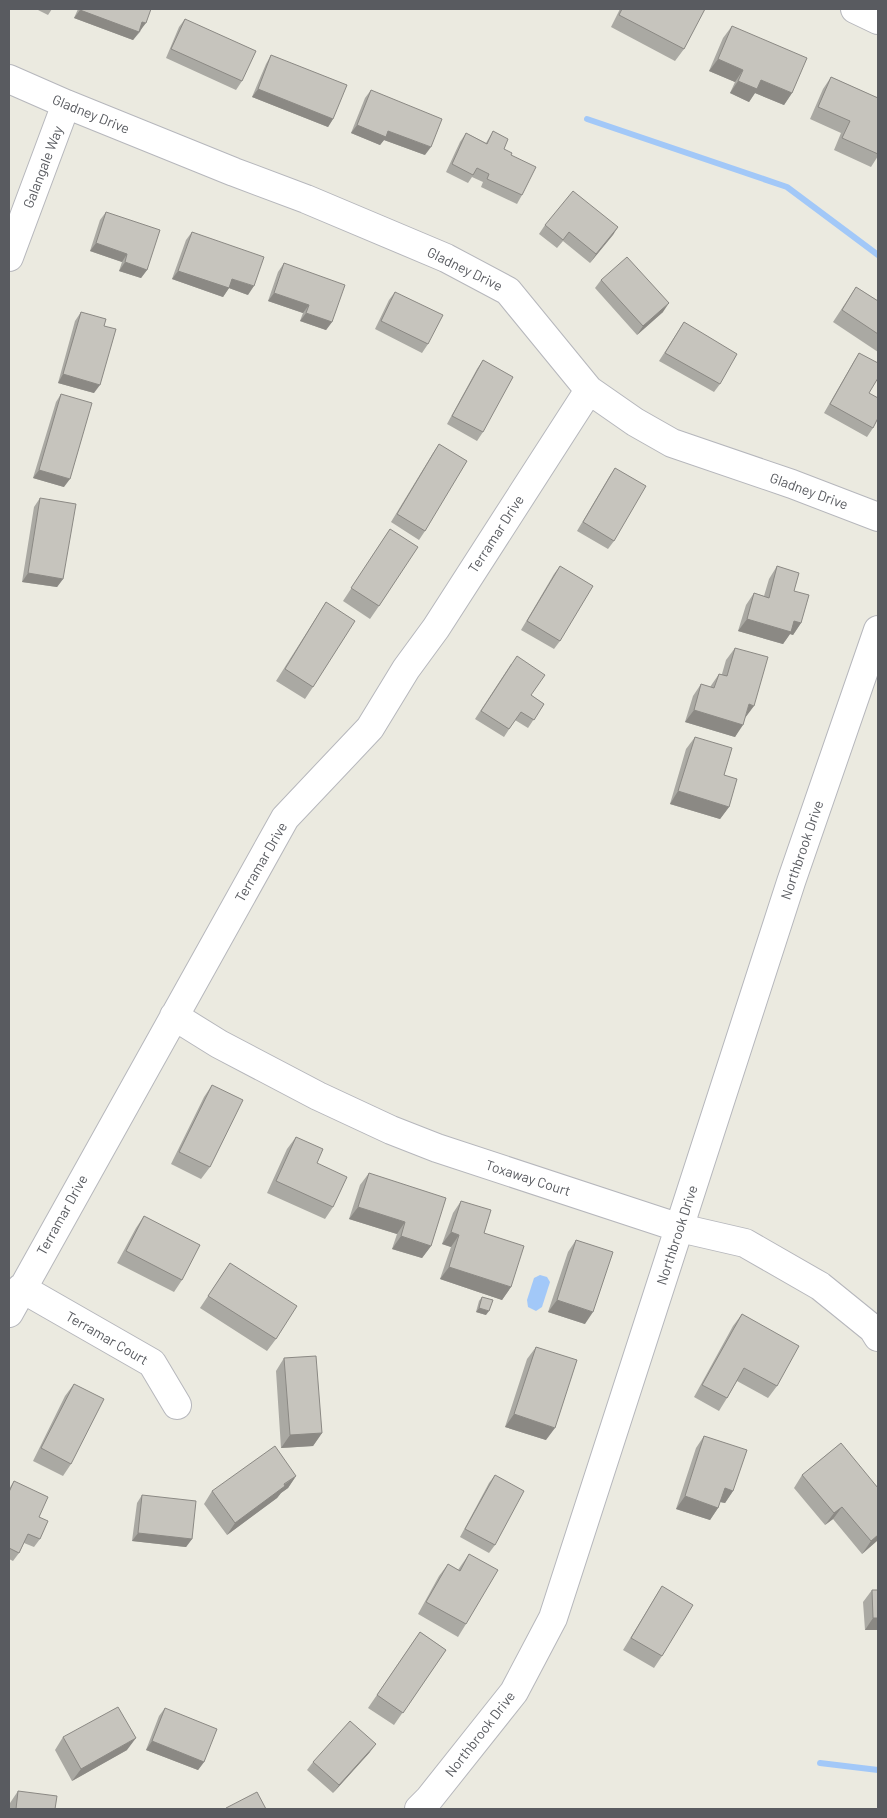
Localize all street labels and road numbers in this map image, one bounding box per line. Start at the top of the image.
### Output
street label: Gladney Drive [50,90,132,137]
street label: Galangale Way [19,123,66,210]
street label: Gladney Drive [425,243,506,294]
street label: Gladney Drive [768,469,851,513]
street label: Terramar Drive [464,492,527,576]
street label: Northbrook Drive [777,798,826,902]
street label: Terramar Drive [231,819,290,905]
street label: Toxaway Court [483,1156,573,1199]
street label: Terramar Drive [32,1171,91,1258]
street label: Northbrook Drive [652,1183,701,1287]
street label: Terramar Court [63,1307,152,1368]
street label: Northbrook Drive [441,1688,518,1780]

